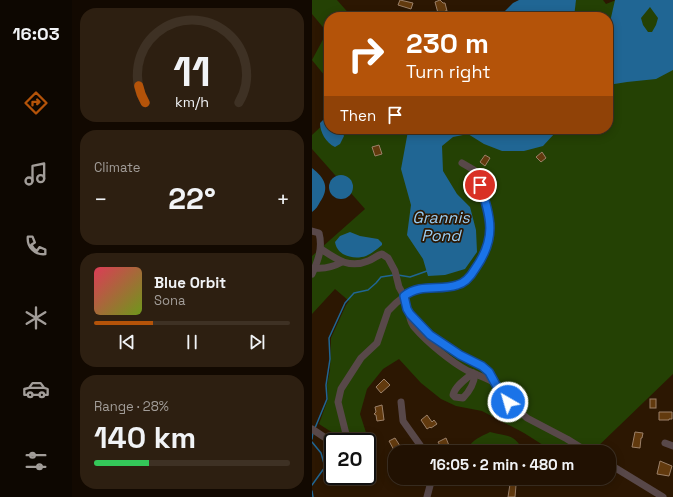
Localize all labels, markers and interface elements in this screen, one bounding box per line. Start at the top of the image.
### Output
text: 16:03 [12,22,60,45]
text: 230 m [406,25,489,61]
icon: right [340,28,392,80]
text: 11 [173,45,211,98]
text: Turn right [406,60,490,83]
icon: directions [22,89,50,117]
text: km/h [175,93,209,111]
icon: arrive [384,104,406,126]
text: Then [340,106,376,125]
text: Climate [94,159,140,176]
icon: music [22,160,50,188]
pin [463,168,497,202]
icon: arrive [469,174,491,196]
text: 22° [168,179,216,218]
text: − [94,185,108,213]
text: + [276,185,290,213]
water label: Grannis Pond [412,207,470,246]
icon: phone [22,232,50,260]
text: Blue Orbit [154,273,226,292]
text: Sona [154,292,185,309]
icon: climate [22,304,50,332]
icon: previous [116,331,138,353]
icon: pause [181,331,203,353]
icon: next [246,331,268,353]
icon: car [22,375,50,403]
position arrow [487,381,529,423]
text: Range · 28% [94,398,169,415]
text: 140 km [94,418,196,457]
speed limit sign: 20 [324,433,376,485]
icon: filters [22,447,50,475]
text: 16:05 · 2 min · 480 m [430,455,574,474]

